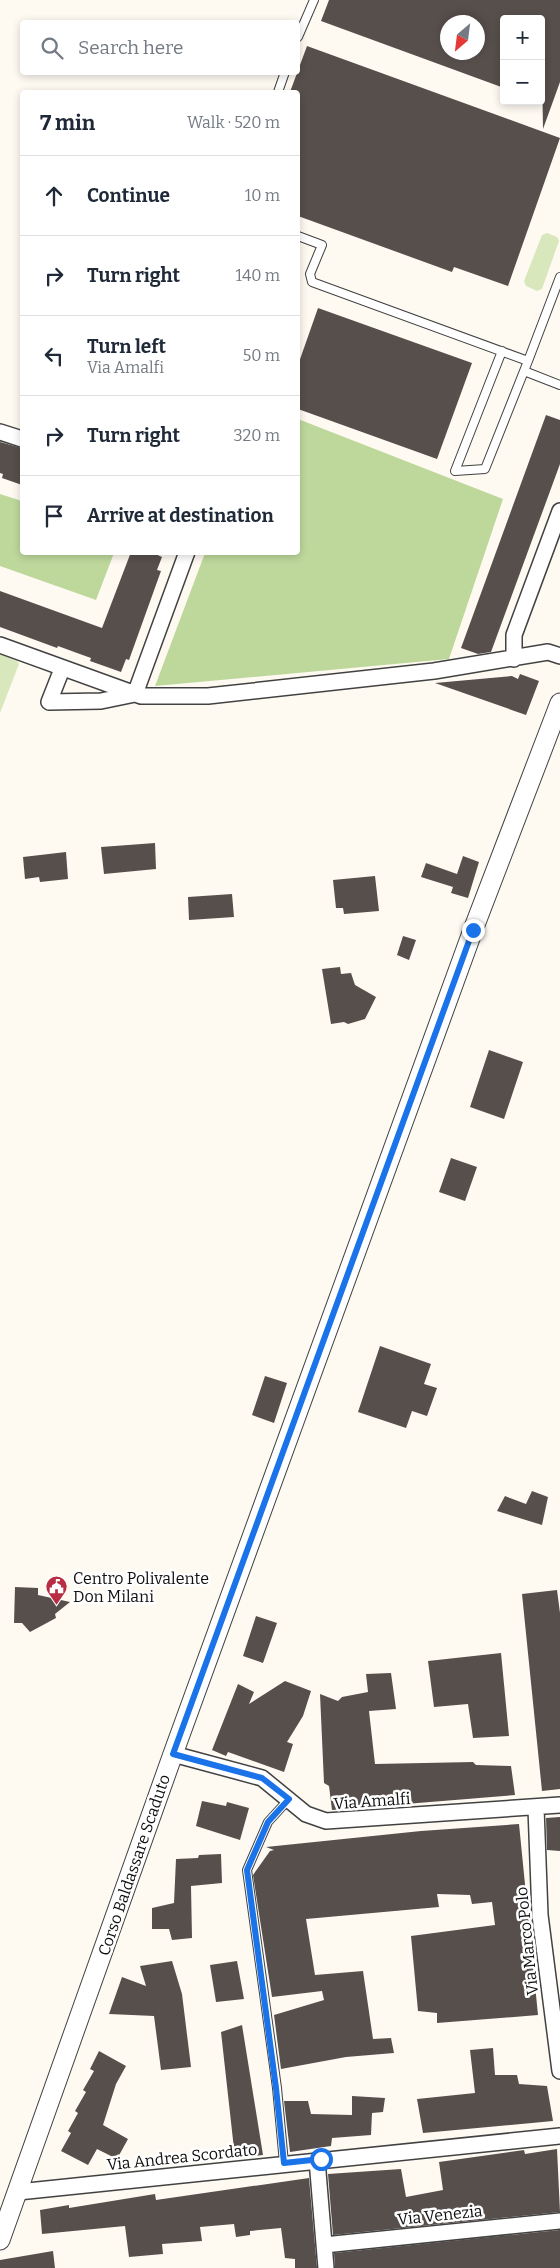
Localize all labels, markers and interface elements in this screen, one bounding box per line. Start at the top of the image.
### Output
north arrow [440,15,485,60]
map controls [500,15,545,105]
button: + [500,15,545,60]
search box [20,20,300,75]
icon: search [38,34,66,62]
text: Search here [78,36,183,59]
button: − [500,60,545,105]
text: 7 min [40,110,95,136]
text: Walk · 520 m [187,113,280,132]
icon: ahead [40,182,68,210]
text: Continue [87,184,170,207]
text: 10 m [245,186,280,205]
icon: right [40,262,68,290]
text: Turn right [87,264,180,287]
text: 140 m [235,266,280,285]
text: Turn left [87,335,166,358]
icon: left [40,342,68,370]
text: 50 m [243,346,280,365]
text: Via Amalfi [87,358,164,377]
icon: right [40,422,68,450]
text: Turn right [87,424,180,447]
text: 320 m [233,426,280,445]
icon: arrive [40,502,68,530]
text: Arrive at destination [87,504,274,527]
route end [462,919,485,942]
place label: Centro Polivalente Don Milani [73,1569,209,1606]
public building icon: Centro Polivalente Don Milani [45,1575,69,1606]
street label: Corso Baldassare Scaduto [94,1772,174,1958]
street label: Via Amalfi [333,1789,411,1813]
street label: Via Marco Polo [512,1886,542,1996]
street label: Via Andrea Scordato [106,2140,258,2174]
route start [310,2148,333,2171]
street label: Via Venezia [397,2201,484,2229]

